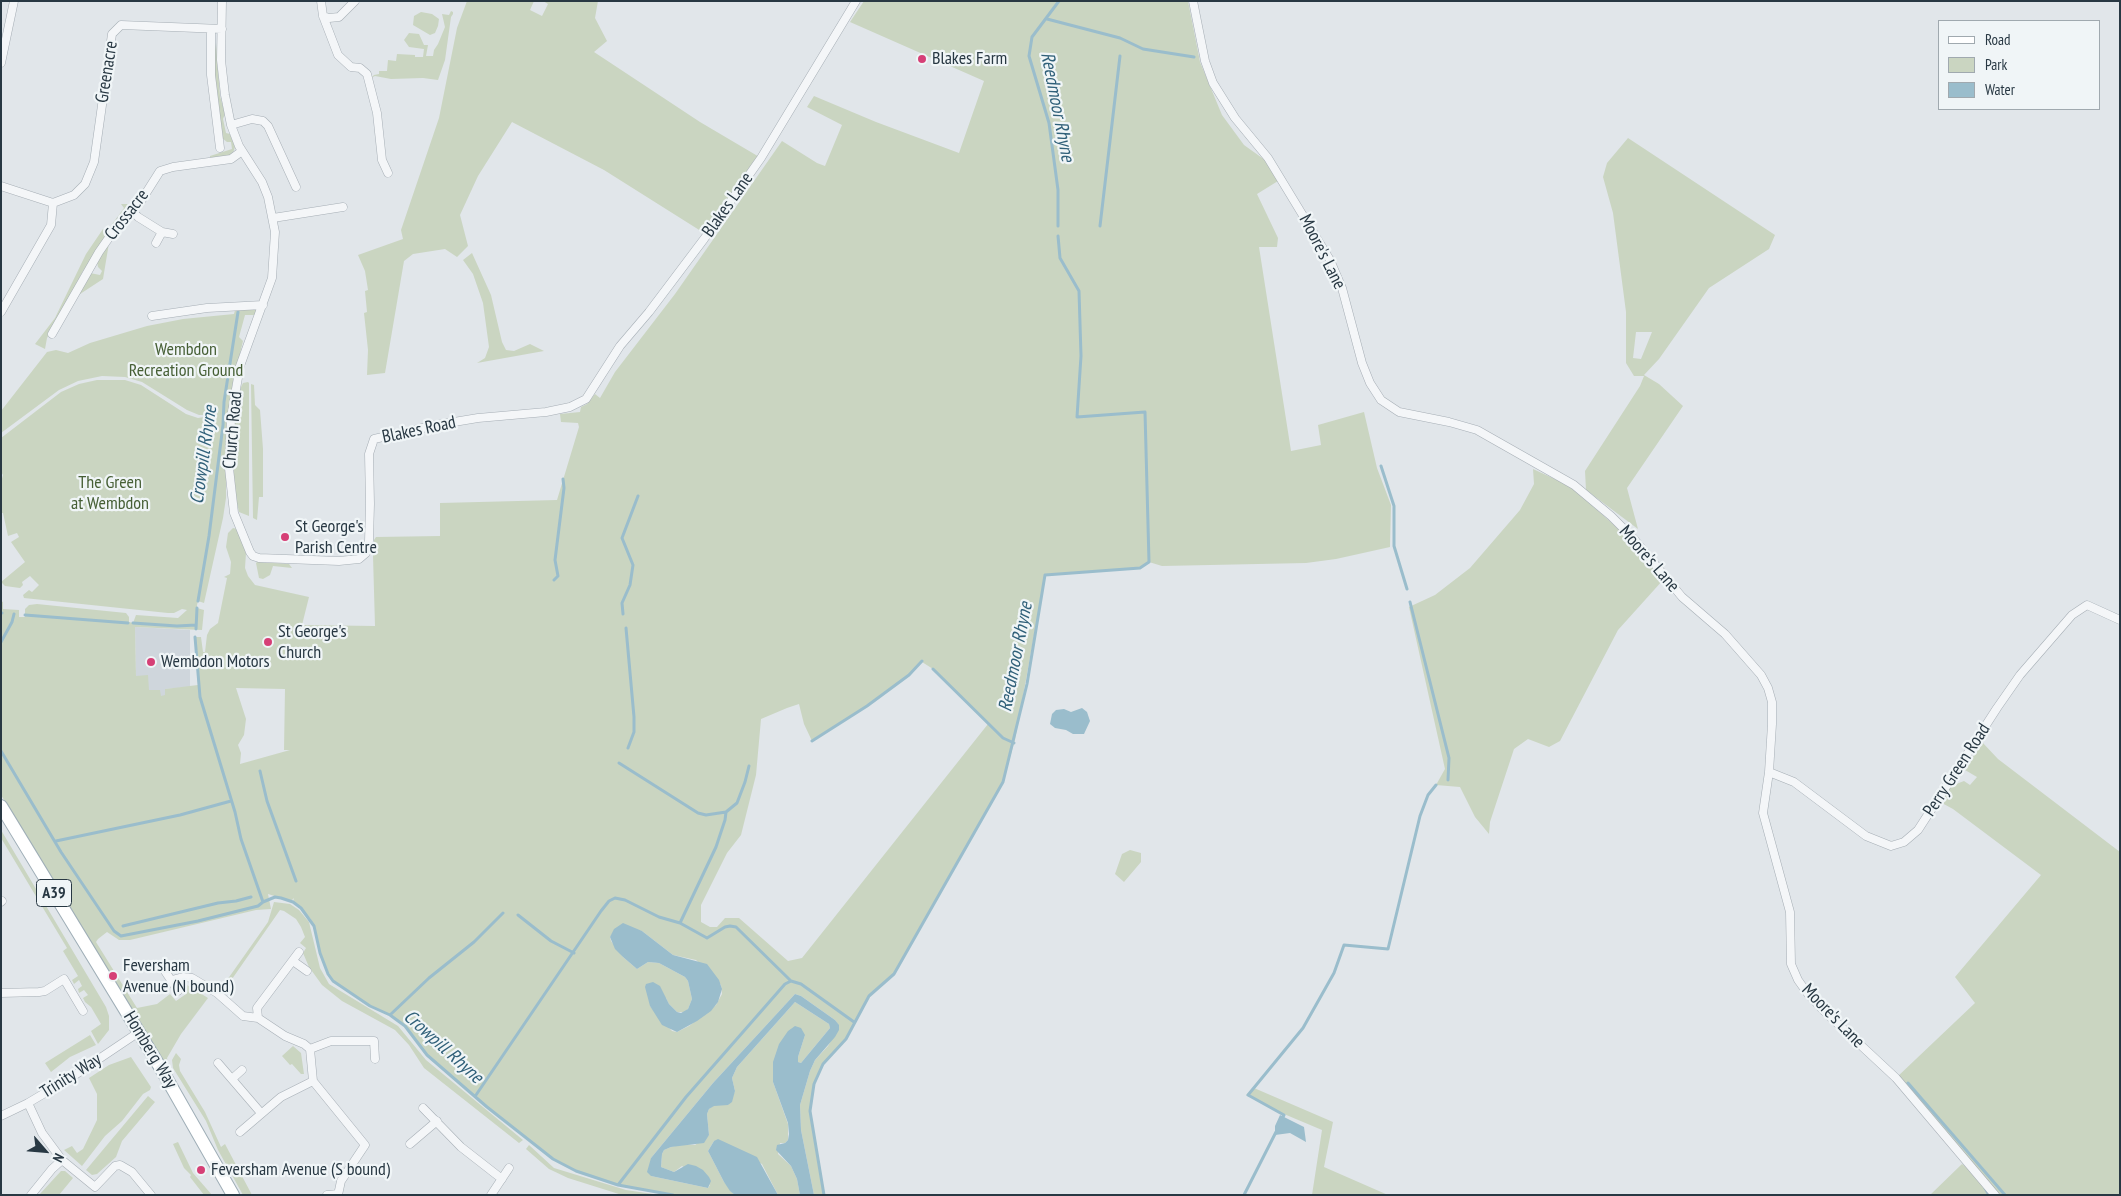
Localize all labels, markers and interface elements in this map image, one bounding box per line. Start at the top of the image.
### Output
legend [1938,20,2101,110]
text: Road [1985,30,2011,49]
street label: Greenacre [91,40,123,104]
place label: Blakes Farm [932,48,1007,70]
water label: Reedmoor Rhyne [1035,50,1079,164]
marker: Blakes Farm [916,53,928,65]
text: Park [1985,55,2007,74]
text: Water [1985,80,2015,99]
street label: Blakes Lane [698,169,758,241]
street label: Crossacre [100,185,154,245]
street label: Moore's Lane [1294,211,1350,293]
park label: Wembdon Recreation Ground [129,339,243,382]
street label: Church Road [219,390,247,470]
water label: Crowpill Rhyne [186,404,222,506]
street label: Blakes Road [380,412,458,448]
park label: The Green at Wembdon [71,472,149,514]
place label: St George's Parish Centre [295,516,377,558]
street label: Moore's Lane [1614,521,1684,597]
marker: St George's Parish Centre [279,531,291,543]
water label: Reedmoor Rhyne [994,600,1038,714]
place label: St George's Church [278,621,347,664]
marker: St George's Church [262,636,274,648]
place label: Wembdon Motors [161,651,270,673]
marker: Wembdon Motors [145,656,157,668]
street label: Perry Green Road [1919,719,1995,821]
road number: A39 [36,880,72,906]
place label: Feversham Avenue (N bound) [123,955,233,998]
marker: Feversham Avenue (N bound) [107,970,119,982]
street label: Moore's Lane [1797,979,1869,1053]
water label: Crowpill Rhyne [399,1005,487,1089]
street label: Homberg Way [119,1007,181,1093]
street label: Trinity Way [36,1049,106,1103]
north arrow [20,1126,70,1176]
text: N [49,1150,68,1165]
place label: Feversham Avenue (S bound) [211,1159,390,1181]
marker: Feversham Avenue (S bound) [195,1164,207,1176]

